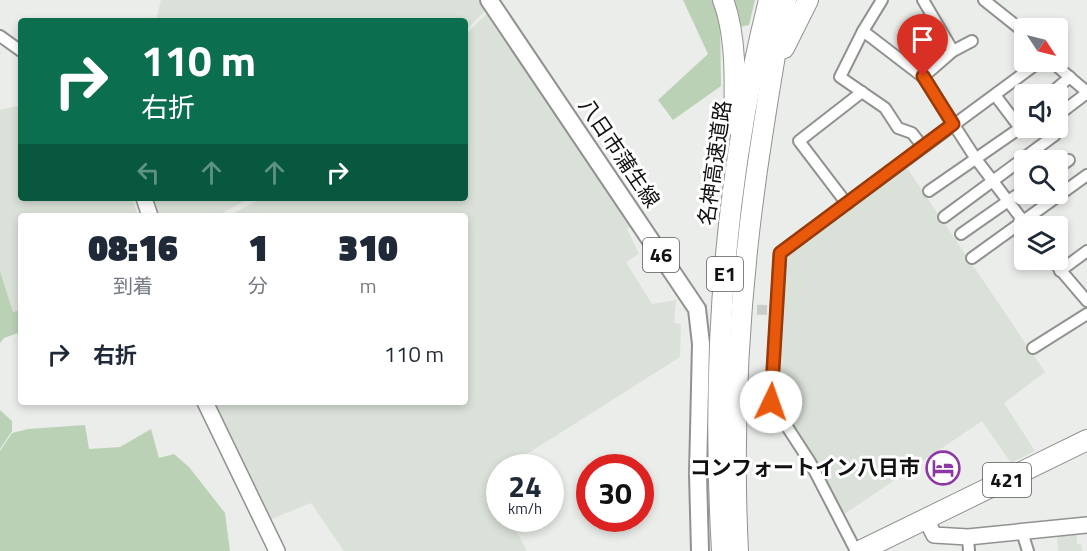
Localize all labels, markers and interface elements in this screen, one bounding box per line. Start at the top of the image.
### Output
pin [897,14,948,76]
north arrow [1014,18,1068,72]
map controls [1014,18,1068,270]
icon: arrive [906,23,939,56]
text: 110 m [141,28,256,92]
icon: right [42,42,120,120]
button: sound [1014,84,1068,138]
text: 右折 [141,86,195,127]
street label: 八日市蒲生線 [571,91,668,214]
street label: 名神高速道路 [689,98,739,227]
button: search [1014,150,1068,204]
icon: left [132,156,165,189]
icon: ahead [195,156,228,189]
icon: ahead [258,156,291,189]
icon: right [321,156,354,189]
button: layers [1014,216,1068,270]
text: 08:16 [88,220,178,275]
text: 1 [248,220,268,275]
text: 310 [338,220,398,275]
road number: 46 [643,238,679,272]
road number: E1 [707,257,743,291]
text: 到着 [113,270,153,301]
text: 分 [248,270,268,301]
text: m [360,270,376,301]
text: 110 m [384,337,444,371]
icon: right [42,338,75,371]
text: 右折 [93,338,137,372]
position arrow [739,370,803,434]
hotel icon: コンフォートイン八日市 [925,450,961,486]
place label: コンフォートイン八日市 [690,451,920,483]
speed limit sign: 30 [576,454,654,532]
text: 24 [508,463,542,509]
road number: 421 [983,463,1031,497]
text: km/h [508,497,542,520]

